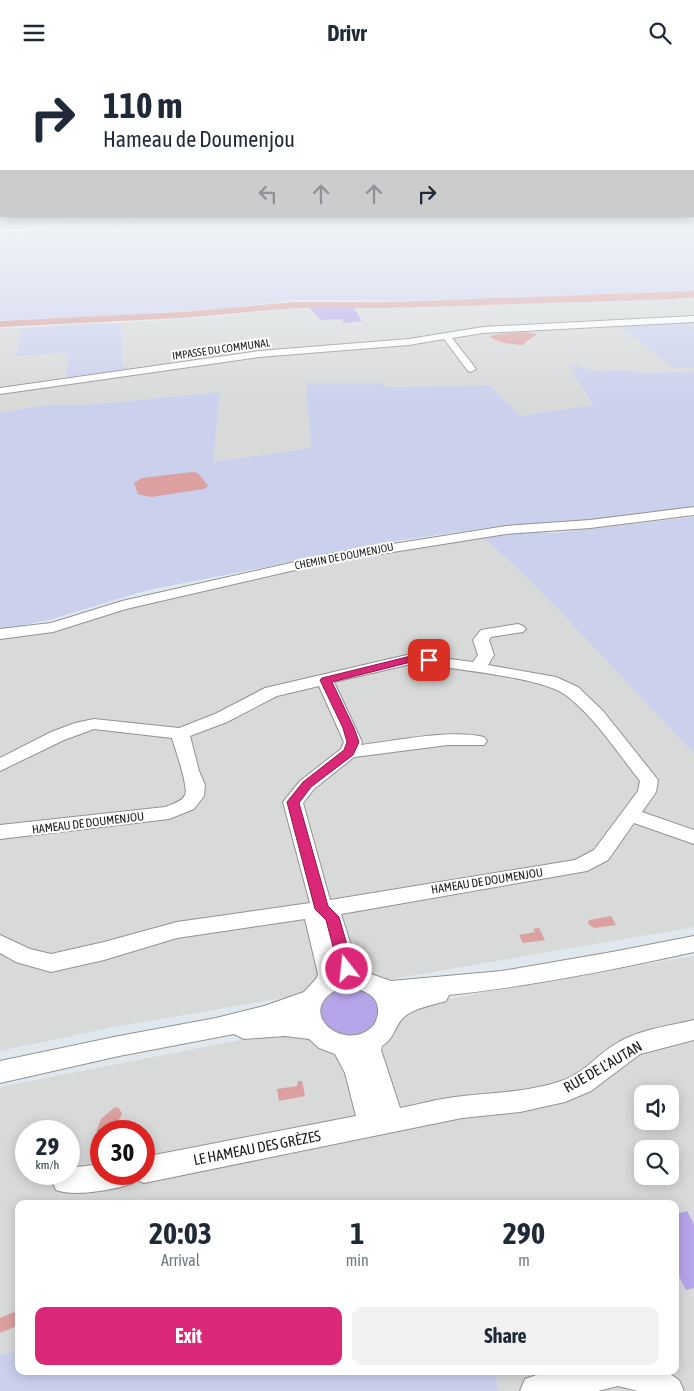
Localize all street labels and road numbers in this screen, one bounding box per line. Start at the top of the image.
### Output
street label: IMPASSE DU COMMUNAL [171,336,271,362]
street label: CHEMIN DE DOUMENJOU [293,541,395,571]
street label: HAMEAU DE DOUMENJOU [31,809,145,837]
street label: HAMEAU DE DOUMENJOU [430,865,544,897]
street label: RUE DE L'AUTAN [561,1037,645,1096]
street label: LE HAMEAU DES GRÈZES [192,1127,322,1168]

